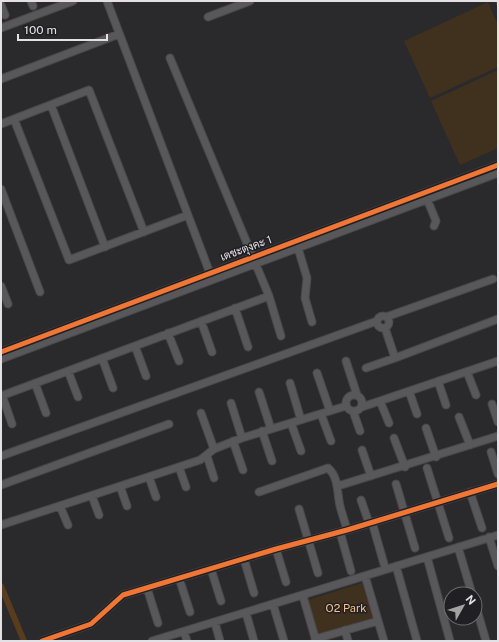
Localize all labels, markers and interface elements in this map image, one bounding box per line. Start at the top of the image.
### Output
scale bar [18,16,107,42]
text: 100 m [24,23,57,37]
street label: เดชะตุงคะ 1 [219,233,274,266]
north arrow [443,586,483,626]
text: N [463,593,478,607]
park label: O2 Park [326,602,366,614]

